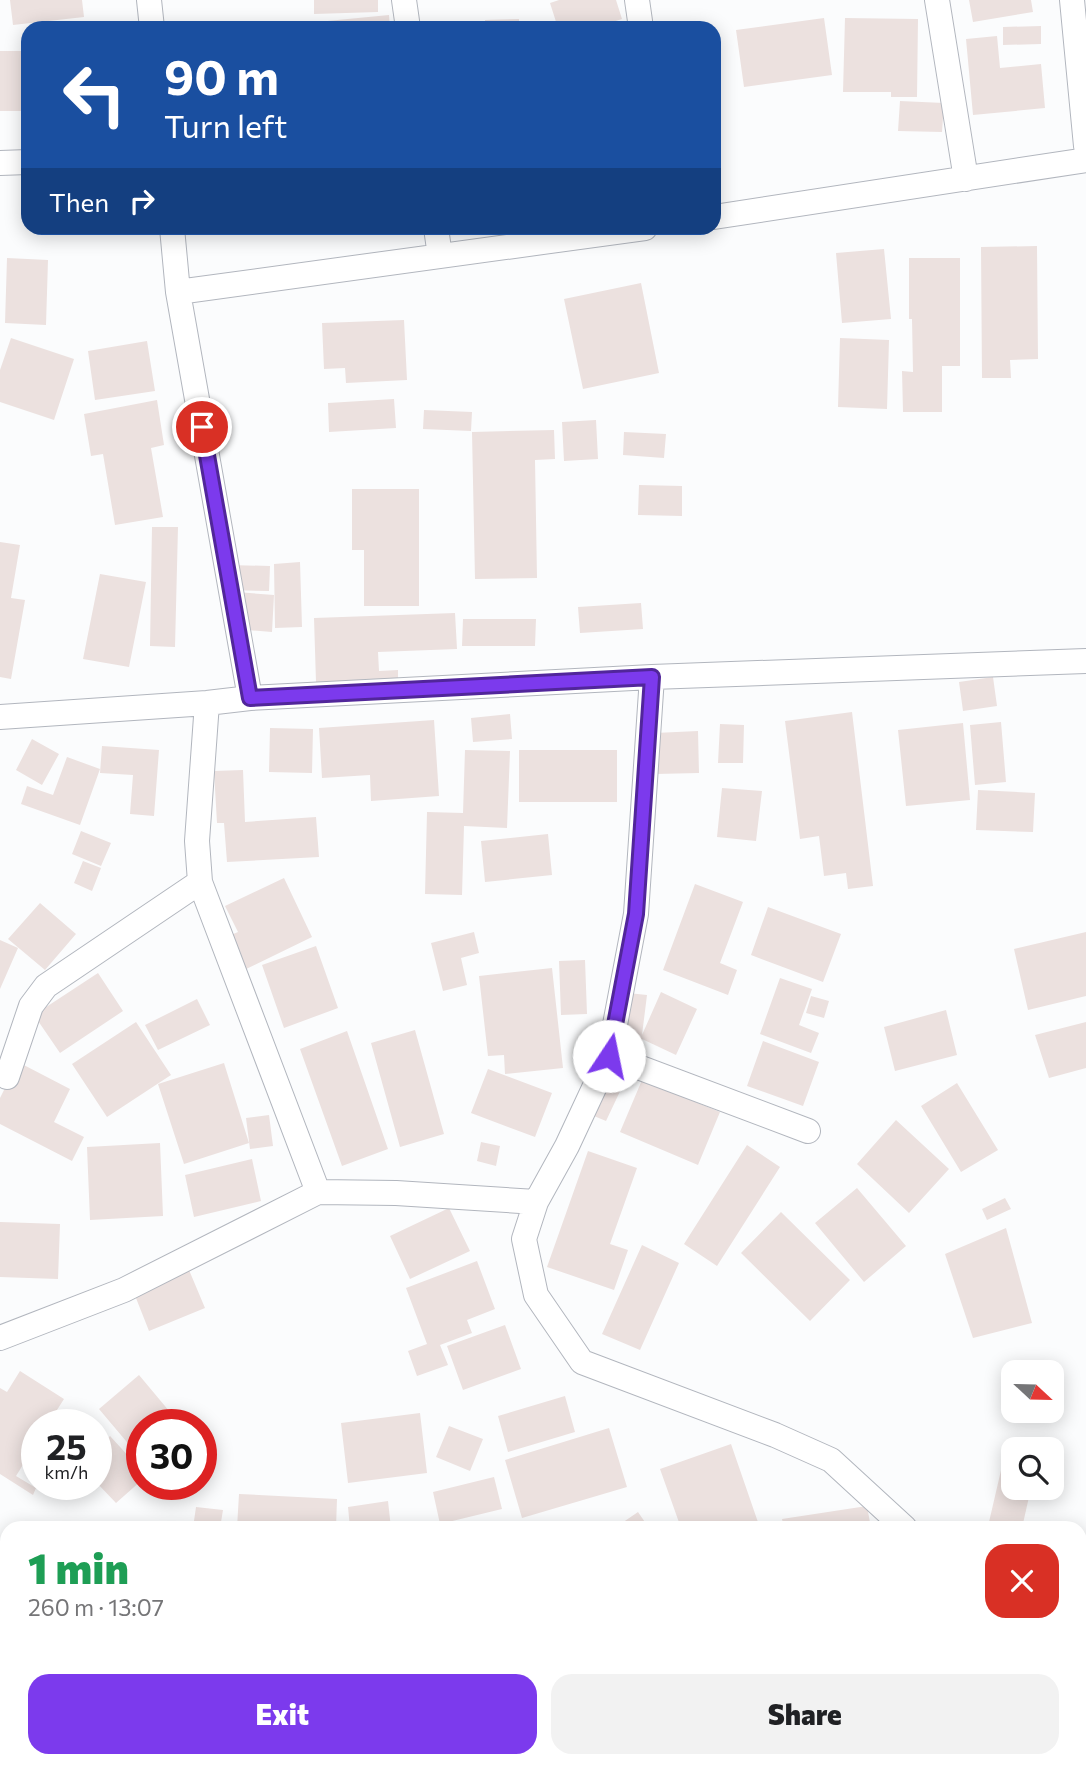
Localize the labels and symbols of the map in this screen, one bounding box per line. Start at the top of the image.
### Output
pin [172,397,232,457]
position arrow [572,1019,646,1093]
north arrow [1001,1360,1064,1423]
speed limit sign: 30 [126,1409,217,1500]

